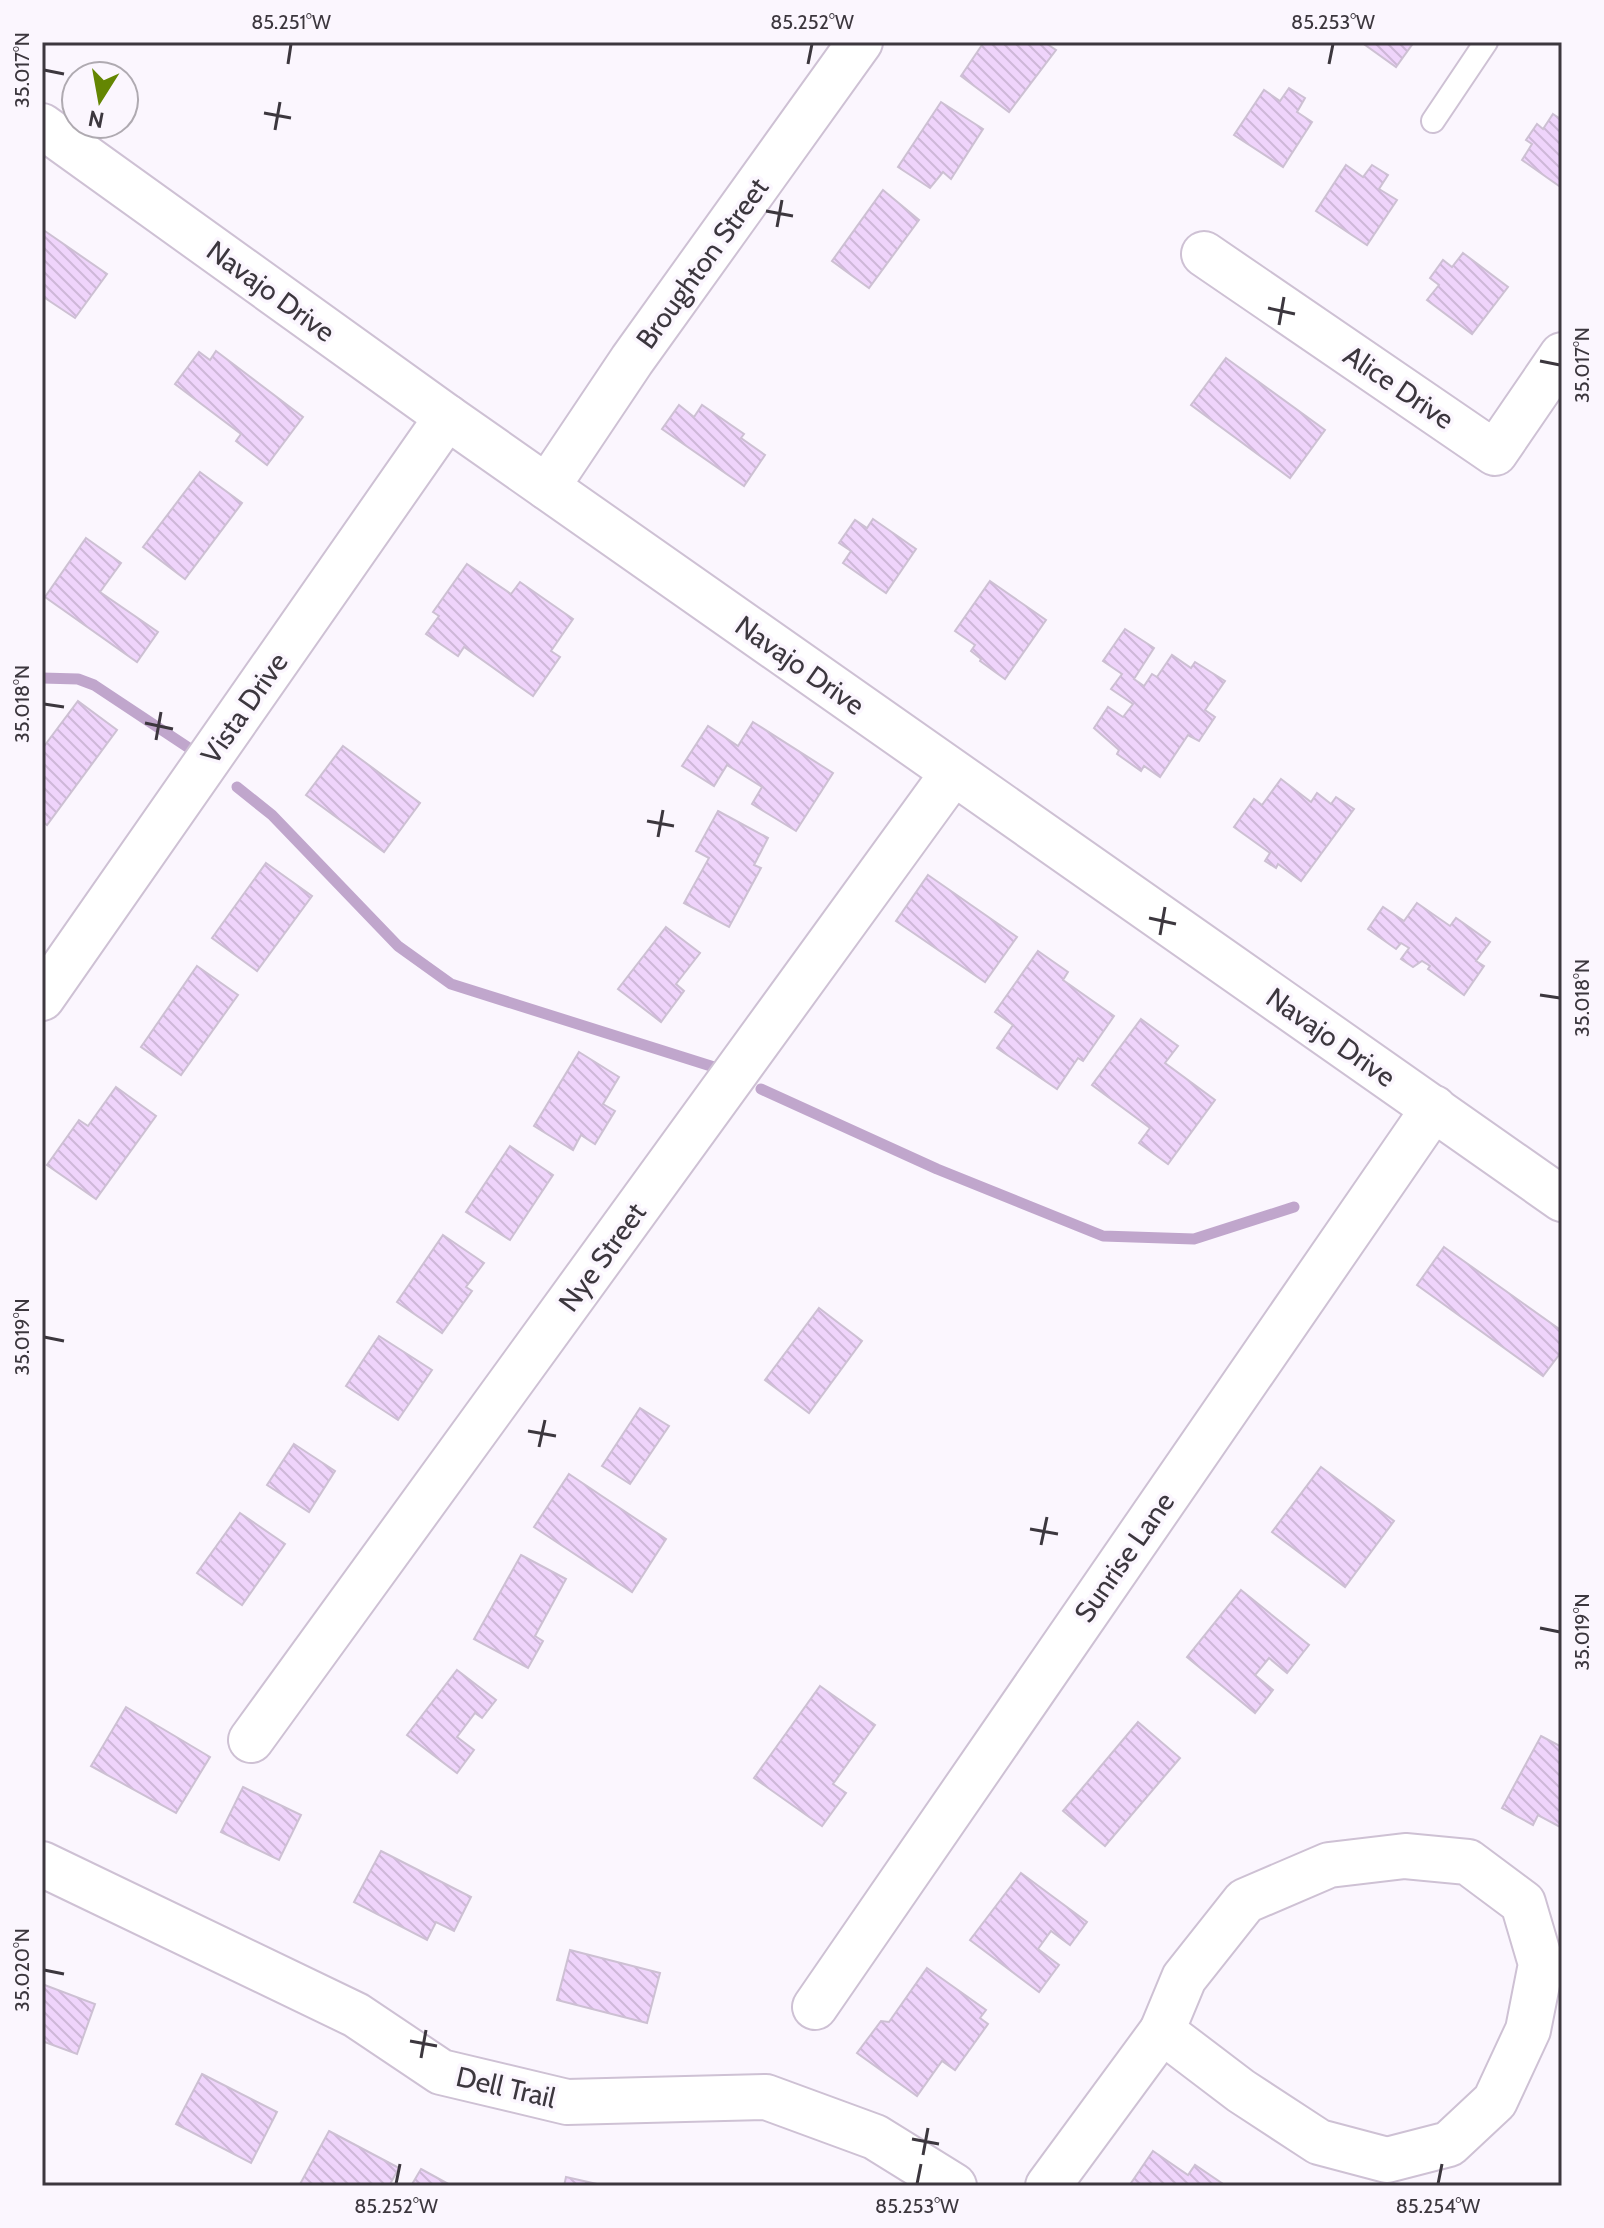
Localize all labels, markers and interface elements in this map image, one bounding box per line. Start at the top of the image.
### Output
text: 85.251°W [251,10,331,34]
text: 85.252°W [770,10,854,34]
text: 85.253°W [1291,10,1375,34]
text: 35.017°N [10,32,34,108]
north arrow [60,60,140,140]
text: N [86,104,106,134]
street label: Broughton Street [629,171,775,355]
street label: Navajo Drive [200,233,342,349]
text: 35.017°N [1570,327,1594,403]
street label: Alice Drive [1337,338,1461,436]
street label: Navajo Drive [729,608,871,722]
street label: Vista Drive [193,646,295,770]
text: 35.018°N [10,665,34,743]
text: 35.018°N [1570,959,1594,1037]
street label: Navajo Drive [1260,980,1402,1094]
street label: Nye Street [551,1196,653,1318]
text: 35.019°N [10,1298,34,1376]
street label: Sunrise Lane [1067,1485,1181,1629]
text: 35.019°N [1570,1593,1594,1671]
text: 35.020°N [10,1928,34,2012]
street label: Dell Trail [453,2059,559,2115]
text: 85.252°W [354,2194,438,2218]
text: 85.253°W [875,2194,959,2218]
text: 85.254°W [1396,2194,1480,2218]

